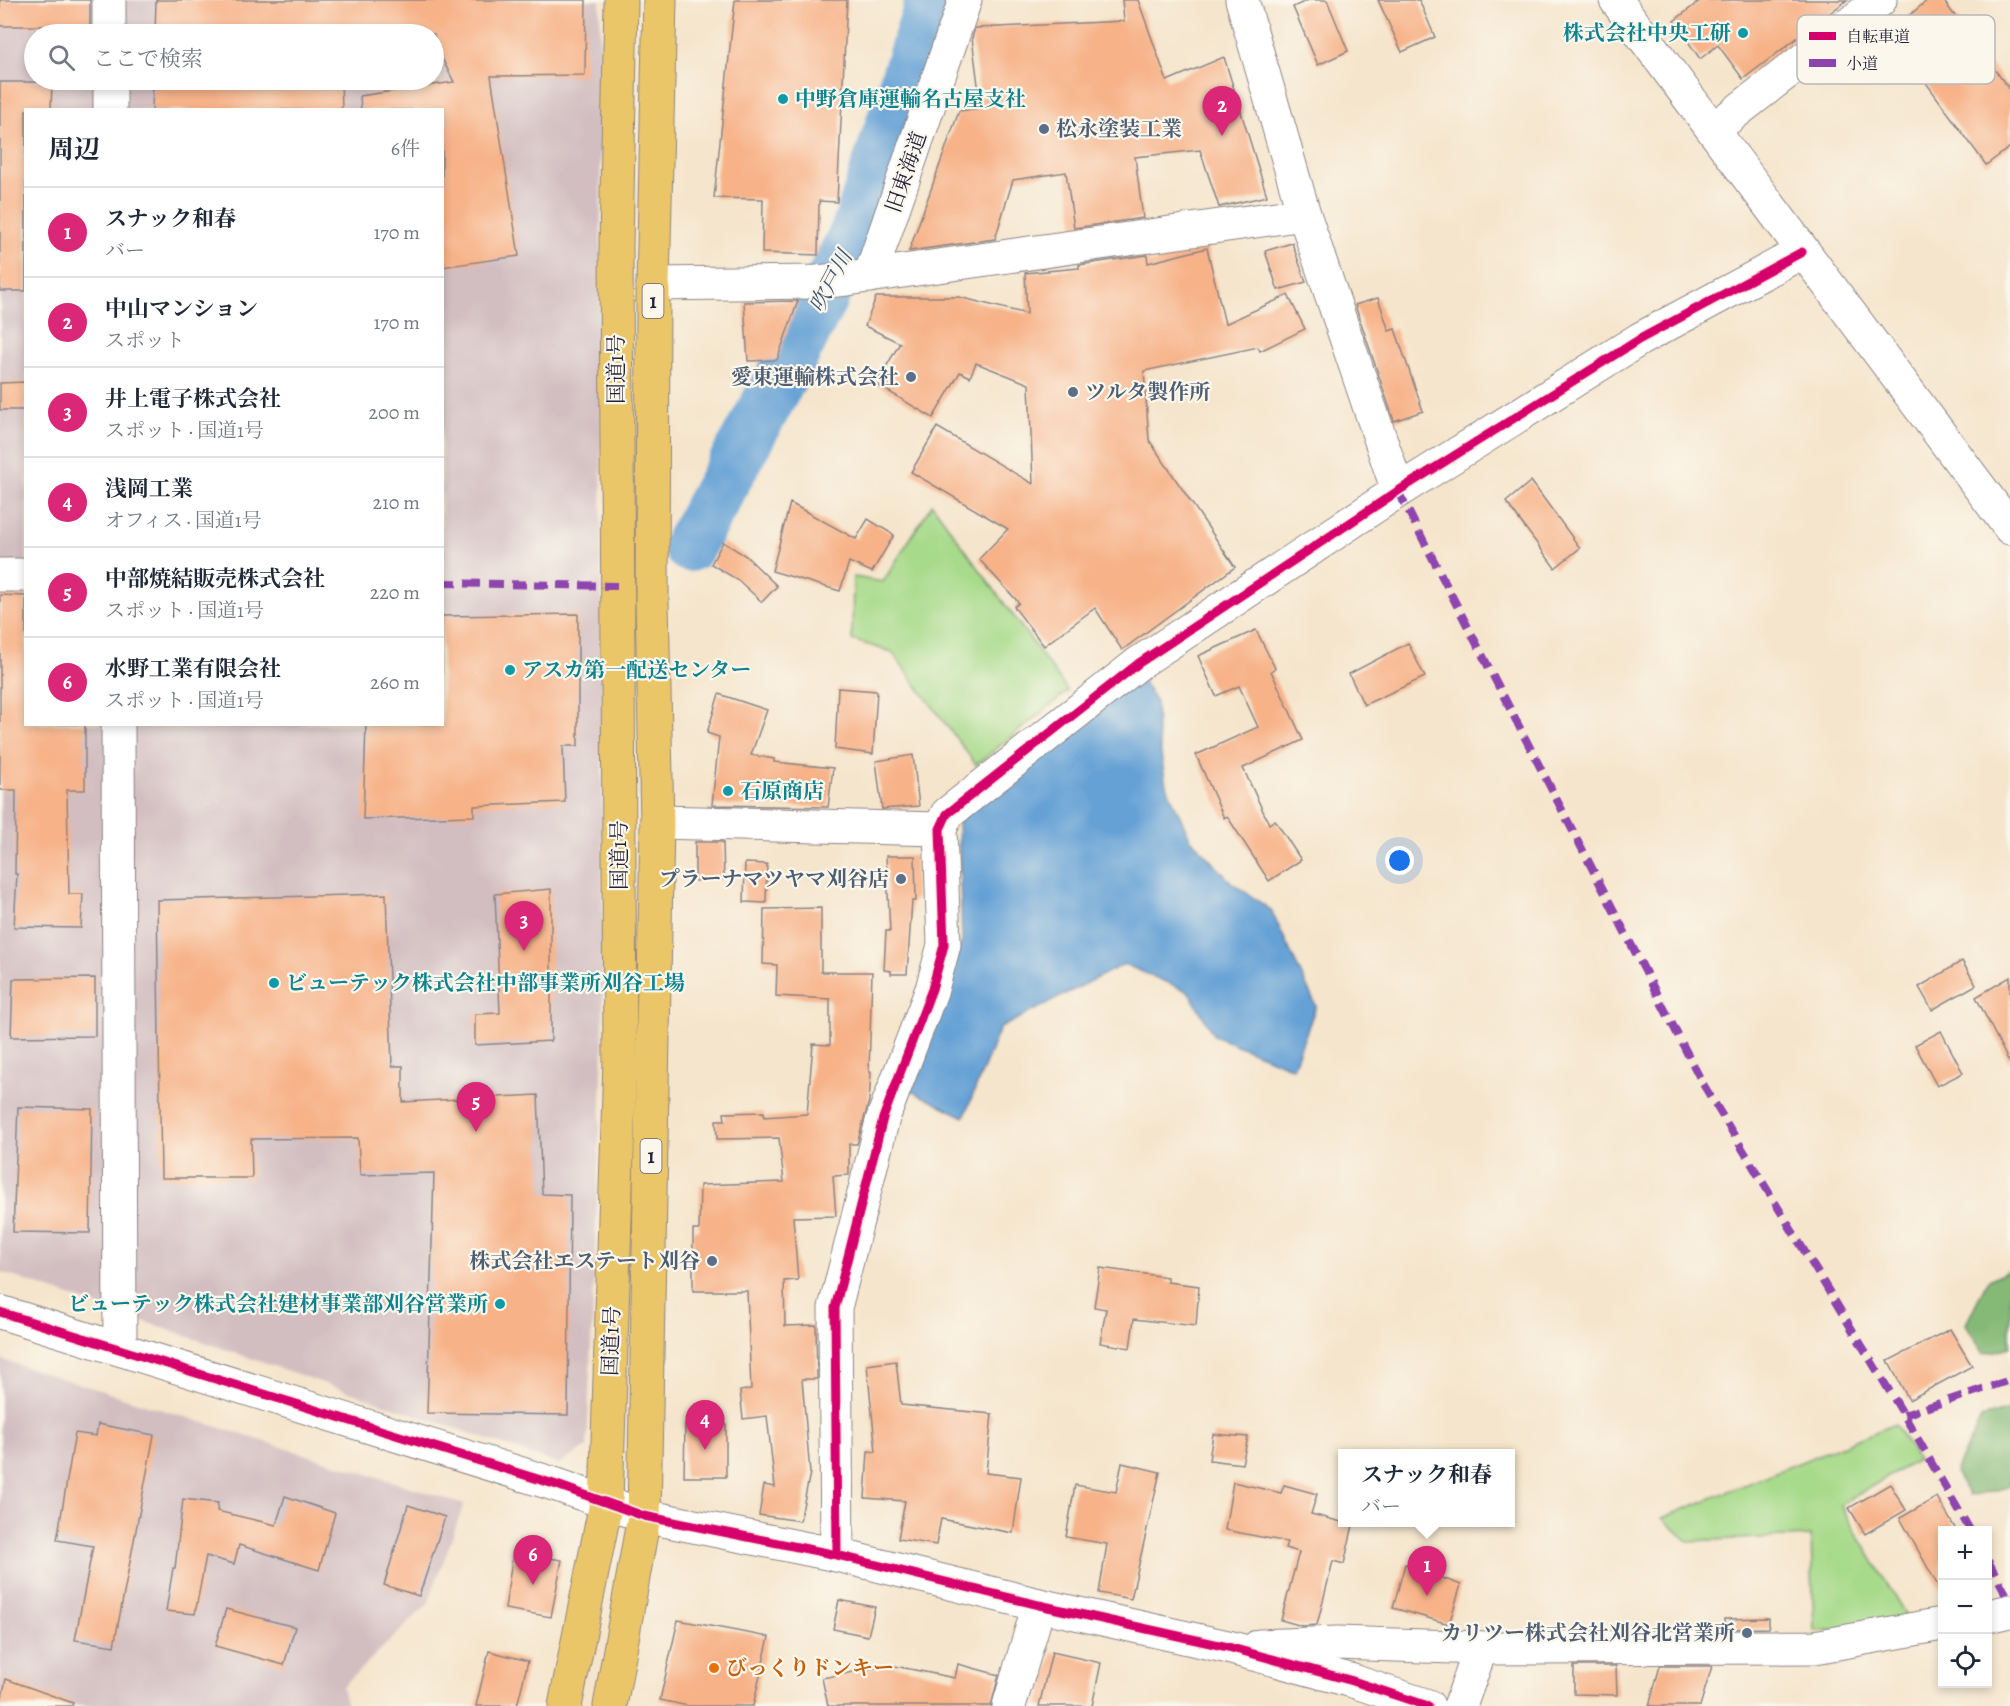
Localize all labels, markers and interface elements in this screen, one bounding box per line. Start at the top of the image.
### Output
legend [1797,15,1995,84]
place label: 株式会社中央工研 [1563,19,1731,47]
search box [24,24,444,90]
marker: 株式会社中央工研 [1736,26,1750,40]
text: 自転車道 [1846,26,1910,48]
icon: search [45,41,78,74]
text: ここで検索 [93,44,203,74]
text: 小道 [1846,53,1878,75]
place label: 中野倉庫運輸名古屋支社 [795,85,1026,113]
pin: 2 [1202,86,1242,136]
marker: 中野倉庫運輸名古屋支社 [776,92,790,106]
place label: 松永塗装工業 [1056,115,1182,143]
marker: 松永塗装工業 [1037,122,1051,136]
street label: 旧東海道 [879,128,933,216]
text: 周辺 [48,132,100,167]
text: 6件 [391,135,420,162]
text: スナック和春 [105,204,236,234]
text: 1 [64,219,71,246]
text: 170 m [374,219,420,246]
text: バー [105,237,145,264]
water label: 吹戸川 [802,244,861,318]
road number: 1 [642,284,664,318]
text: 中山マンション [105,294,258,324]
text: 2 [63,309,72,336]
text: 170 m [374,309,420,336]
text: スポット [105,327,185,354]
street label: 国道1号 [602,334,630,404]
place label: 愛東運輸株式会社 [731,363,899,391]
marker: 愛東運輸株式会社 [904,370,918,384]
place label: ツルタ製作所 [1085,378,1210,406]
text: 井上電子株式会社 [105,384,281,414]
marker: ツルタ製作所 [1066,385,1080,399]
text: 3 [63,399,72,426]
text: 200 m [369,399,420,426]
text: スポット · 国道1号 [105,417,264,444]
text: 浅岡工業 [105,474,193,504]
text: 4 [63,489,72,516]
text: 210 m [372,489,420,516]
text: オフィス · 国道1号 [105,507,262,534]
text: 中部焼結販売株式会社 [105,564,325,594]
text: 5 [63,579,72,606]
text: 220 m [370,579,420,606]
text: スポット · 国道1号 [105,597,264,624]
text: 水野工業有限会社 [105,654,281,684]
place label: アスカ第一配送センター [522,656,751,684]
marker: アスカ第一配送センター [503,663,517,677]
text: 6 [63,669,72,696]
text: 260 m [370,669,420,696]
text: スポット · 国道1号 [105,687,264,714]
place label: 石原商店 [740,777,824,805]
marker: 石原商店 [721,784,735,798]
street label: 国道1号 [605,820,633,890]
your location [1385,846,1414,875]
place label: プラーナマツヤマ刈谷店 [659,865,889,893]
marker: プラーナマツヤマ刈谷店 [894,872,908,886]
pin: 3 [504,902,544,951]
place label: ビューテック株式会社中部事業所刈谷工場 [286,969,685,997]
marker: ビューテック株式会社中部事業所刈谷工場 [267,976,281,990]
pin: 5 [456,1082,496,1132]
road number: 1 [640,1139,662,1173]
place label: 株式会社エステート刈谷 [469,1247,700,1275]
marker: 株式会社エステート刈谷 [705,1254,719,1268]
place label: ビューテック株式会社建材事業部刈谷営業所 [68,1290,488,1318]
marker: ビューテック株式会社建材事業部刈谷営業所 [493,1297,507,1311]
street label: 国道1号 [596,1305,626,1377]
pin: 4 [686,1400,724,1450]
popup [1338,1449,1515,1527]
text: スナック和春 [1361,1460,1492,1490]
text: バー [1361,1493,1401,1520]
map controls [1938,1526,1992,1688]
button: + [1938,1526,1992,1580]
pin: 6 [514,1536,552,1585]
pin: 1 [1408,1546,1446,1596]
button: − [1938,1580,1992,1634]
place label: カリツー株式会社刈谷北営業所 [1441,1619,1735,1647]
marker: カリツー株式会社刈谷北営業所 [1740,1626,1754,1640]
button: locate [1938,1634,1992,1688]
place label: びっくりドンキー [726,1654,894,1682]
marker: びっくりドンキー [707,1661,721,1675]

